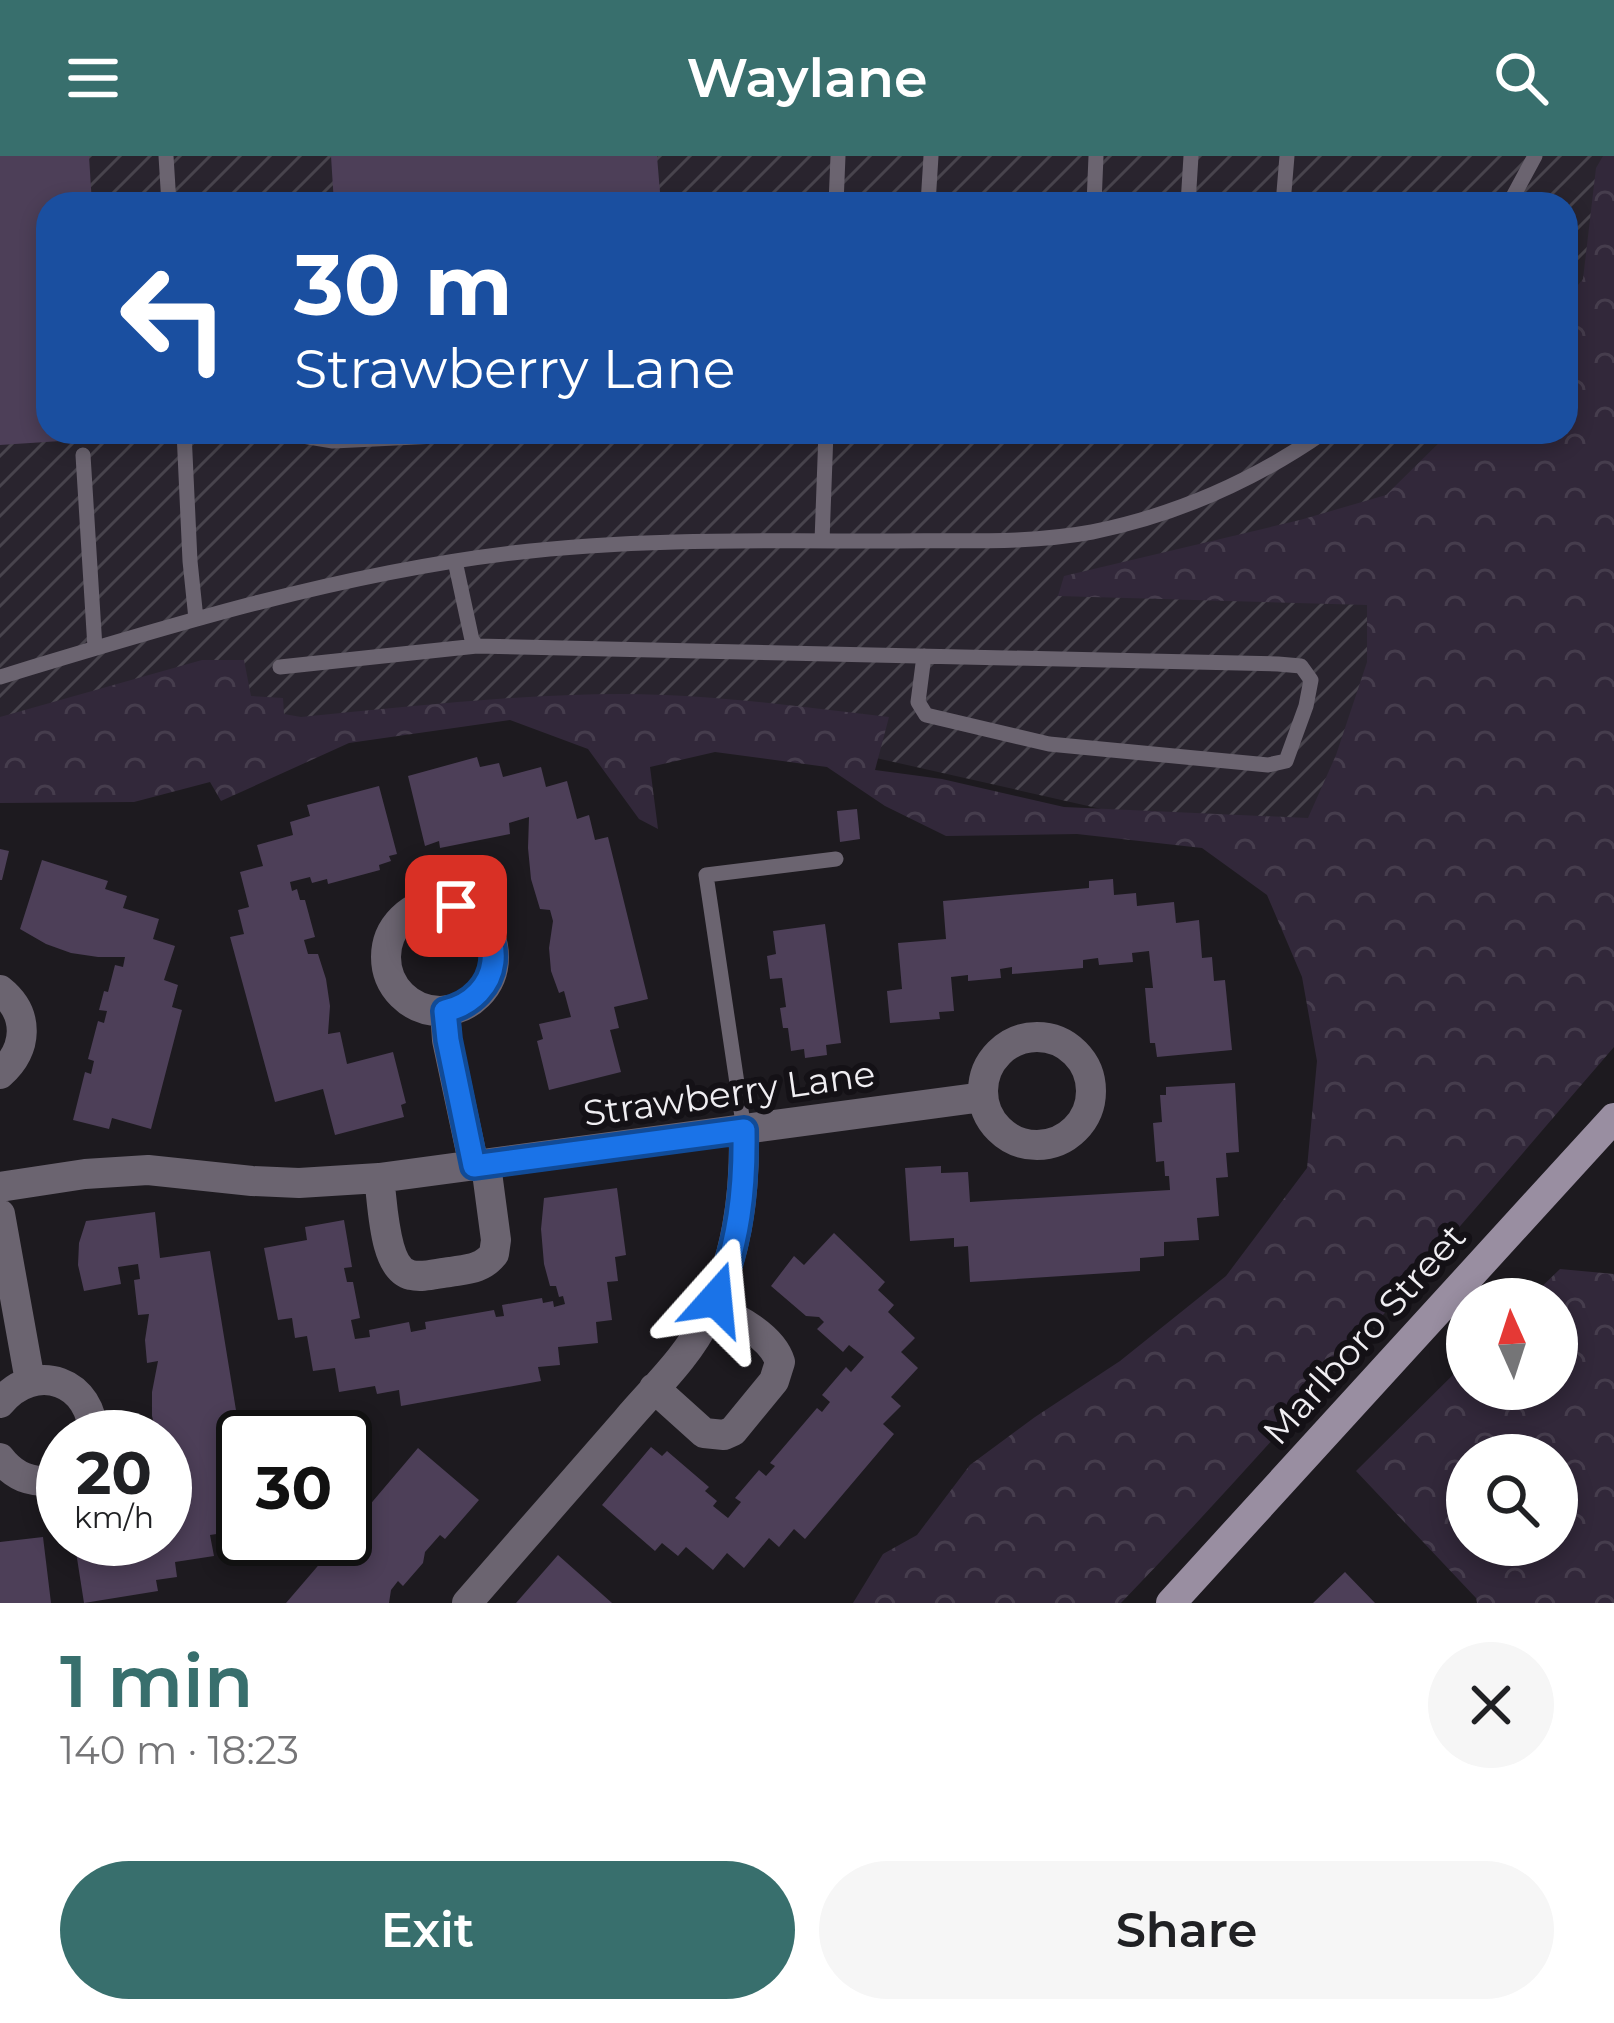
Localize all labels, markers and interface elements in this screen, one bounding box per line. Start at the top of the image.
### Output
icon: menu [60,45,126,111]
text: Waylane [686,45,928,111]
icon: search [1488,45,1554,111]
text: 30 m [294,234,513,336]
icon: left [96,240,252,396]
text: Strawberry Lane [294,336,735,402]
pin [405,855,507,957]
icon: arrive [423,873,489,939]
street label: Strawberry Lane [580,1051,878,1135]
street label: Marlboro Street [1254,1215,1474,1453]
position arrow [653,1236,779,1362]
north arrow [1446,1278,1578,1410]
map controls [1446,1278,1578,1566]
speed limit sign: 30 [216,1410,372,1566]
button: search [1446,1434,1578,1566]
text: 20 [76,1436,152,1509]
text: km/h [74,1499,154,1536]
text: 1 min [60,1637,253,1725]
button: close [1428,1642,1554,1768]
text: 140 m · 18:23 [60,1726,299,1774]
button: Exit [60,1861,795,1999]
button: Share [819,1861,1554,1999]

